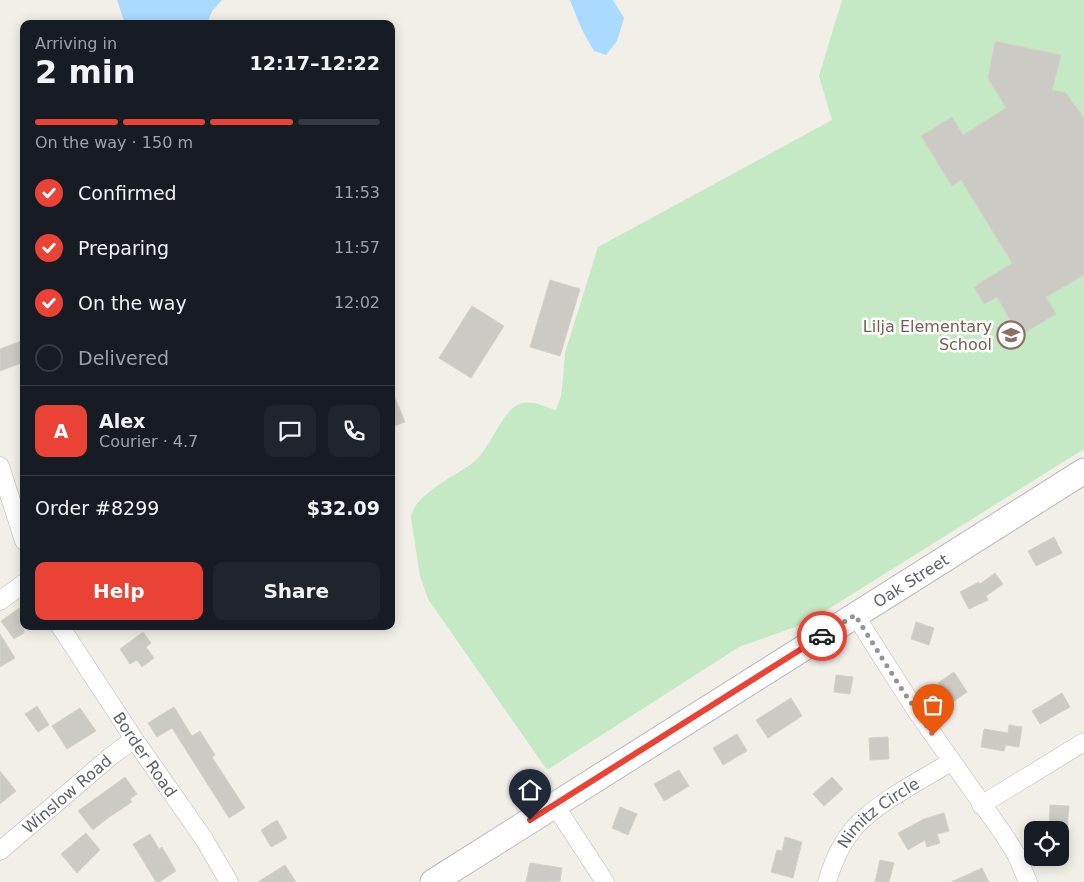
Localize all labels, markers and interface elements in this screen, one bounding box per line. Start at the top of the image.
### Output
text: Arriving in [35,34,117,53]
text: 12:17–12:22 [250,52,380,74]
text: 2 min [35,53,136,91]
text: On the way · 150 m [35,133,193,152]
icon: check [35,179,63,207]
text: Confirmed [78,182,177,204]
text: 11:53 [334,183,380,202]
icon: check [35,234,63,262]
text: Preparing [78,237,169,259]
text: 11:57 [334,238,380,257]
icon: check [35,289,63,317]
text: On the way [78,292,187,314]
text: 12:02 [334,293,380,312]
place label: Lilja Elementary School [863,317,992,354]
school or university icon: Lilja Elementary School [996,320,1026,350]
text: Delivered [78,347,169,369]
button: chat [264,405,316,457]
button: phone [328,405,380,457]
text: Alex [99,410,145,432]
text: A [54,420,68,442]
text: Courier · 4.7 [99,432,198,451]
text: Order #8299 [35,497,159,519]
text: $32.09 [307,497,380,519]
street label: Oak Street [870,550,952,611]
button: Help [35,562,203,620]
button: Share [213,562,380,620]
courier [797,611,847,661]
icon: car [808,622,836,650]
pin [912,684,954,735]
icon: bag [919,691,947,719]
street label: Border Road [109,708,181,800]
street label: Winslow Road [19,751,115,837]
pin [509,769,551,820]
street label: Nimitz Circle [833,773,922,851]
icon: home [516,776,544,804]
map controls [1024,821,1069,866]
button: locate [1024,821,1069,866]

